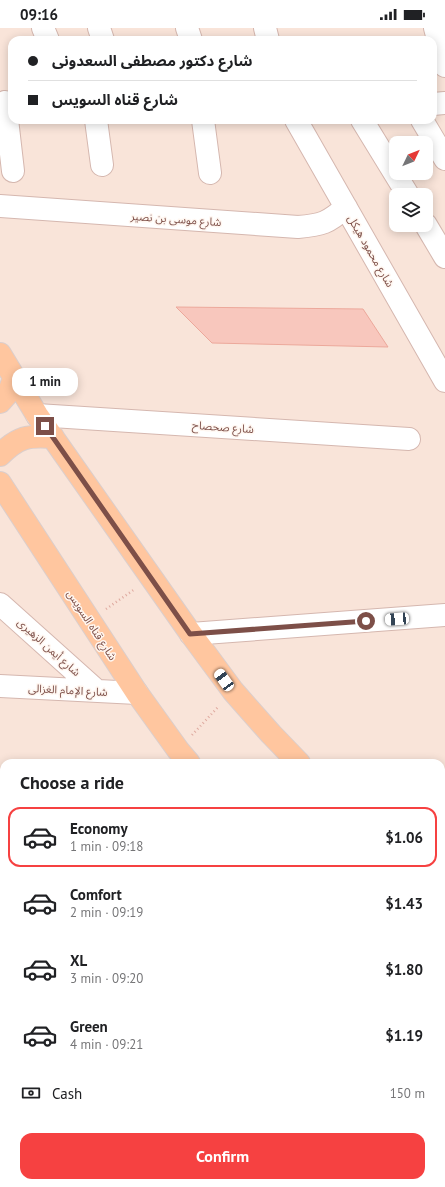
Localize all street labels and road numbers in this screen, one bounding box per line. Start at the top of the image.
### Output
street label: شارع موسى بن نصير [129,209,222,230]
street label: شارع محمود هيكل [344,212,397,290]
street label: شارع صحصاح [192,418,255,437]
street label: شارع قناه السويس [63,587,120,664]
street label: شارع أيمن الزهيرى [14,615,84,680]
street label: شارع الإمام الغزالى [28,681,108,700]

